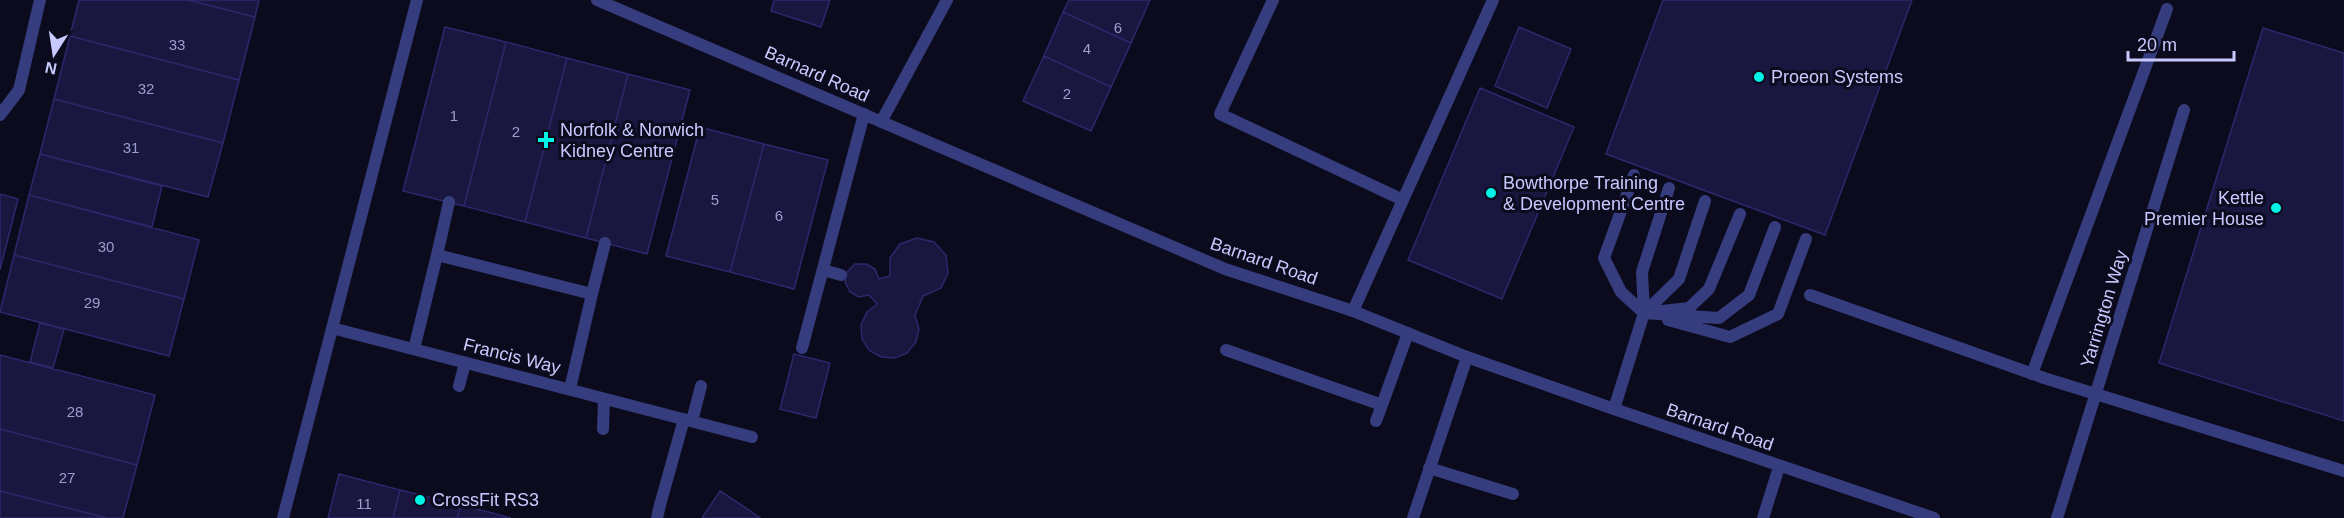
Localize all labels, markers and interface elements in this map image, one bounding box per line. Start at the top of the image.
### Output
house number: 6 [1114,19,1122,36]
north arrow [24,24,84,84]
scale bar [2128,24,2234,62]
text: 20 m [2137,35,2177,55]
house number: 33 [169,36,185,53]
house number: 4 [1083,40,1091,57]
street label: Barnard Road [762,42,872,106]
text: N [44,59,58,78]
place label: Proeon Systems [1771,67,1903,87]
marker: Proeon Systems [1752,70,1766,84]
house number: 32 [138,80,154,97]
house number: 2 [1063,85,1071,102]
house number: 1 [450,107,458,124]
place label: Norfolk & Norwich Kidney Centre [560,120,704,161]
house number: 2 [512,123,520,140]
marker: Norfolk & Norwich Kidney Centre [537,131,555,149]
house number: 31 [123,139,139,156]
place label: Bowthorpe Training & Development Centre [1503,173,1685,214]
marker: Bowthorpe Training & Development Centre [1484,186,1498,200]
place label: Kettle Premier House [2144,188,2264,229]
house number: 5 [711,191,719,208]
marker: Kettle Premier House [2269,201,2283,215]
house number: 6 [775,207,783,224]
street label: Barnard Road [1208,233,1320,289]
house number: 30 [98,238,114,255]
street label: Yarrington Way [2077,248,2131,370]
house number: 29 [84,294,100,311]
street label: Francis Way [461,334,563,378]
street label: Barnard Road [1664,399,1776,455]
house number: 28 [67,403,83,420]
house number: 27 [59,469,75,486]
place label: CrossFit RS3 [432,490,539,510]
marker: CrossFit RS3 [413,493,427,507]
house number: 11 [356,495,372,512]

